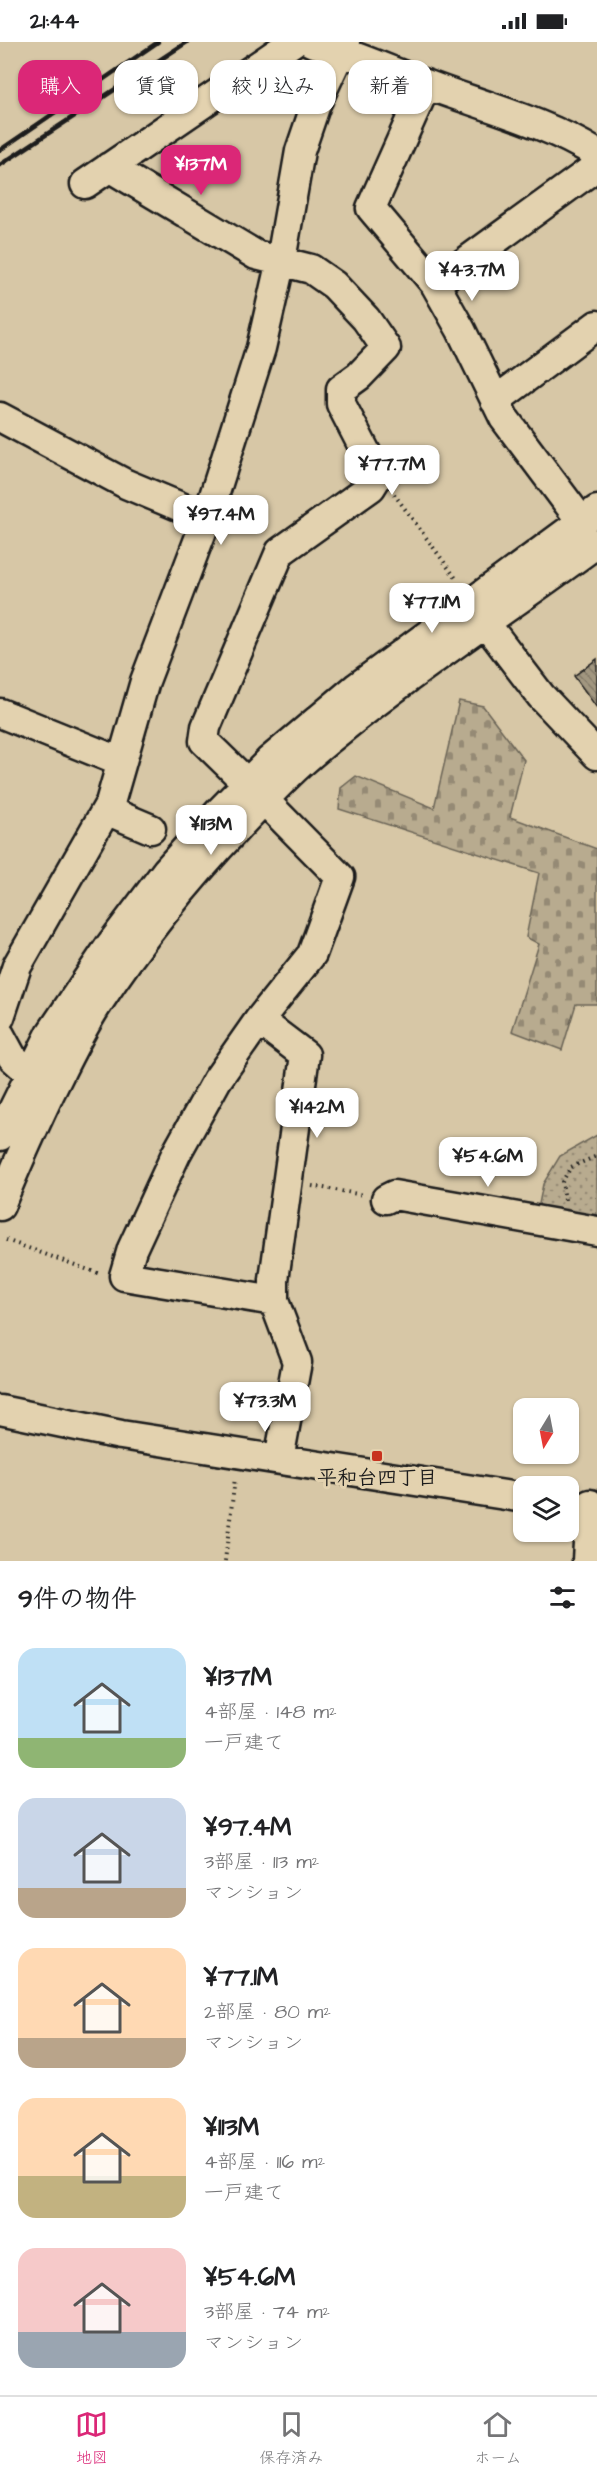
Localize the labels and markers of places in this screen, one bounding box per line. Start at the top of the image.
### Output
pin: ¥137M [159,145,243,196]
pin: ¥43.7M [423,251,521,302]
pin: ¥77.7M [343,445,441,496]
pin: ¥97.4M [172,495,270,546]
pin: ¥77.1M [383,583,481,634]
pin: ¥113M [169,805,253,856]
pin: ¥142M [275,1088,359,1139]
pin: ¥54.6M [439,1137,537,1188]
pin: ¥73.3M [216,1382,314,1433]
marker: 平和台四丁目 [370,1449,384,1463]
place label: 平和台四丁目 [317,1464,437,1492]

